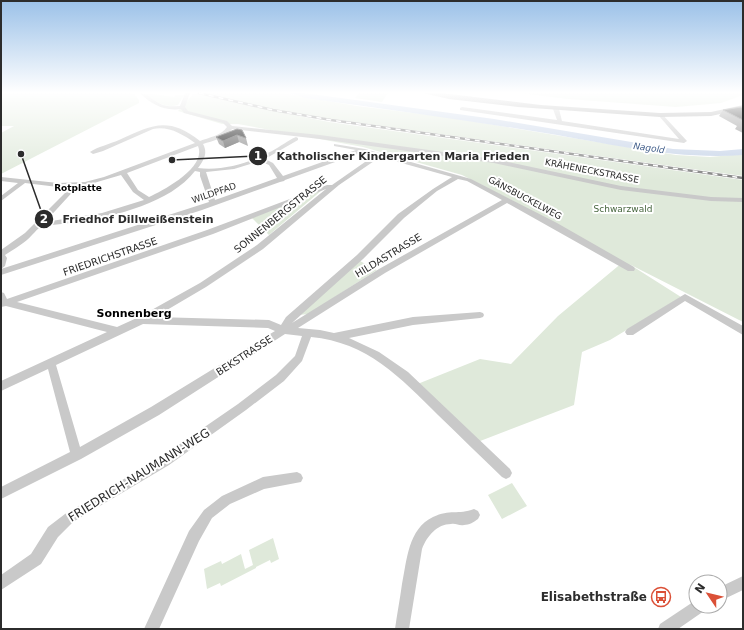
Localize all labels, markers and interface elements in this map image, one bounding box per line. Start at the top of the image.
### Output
water label: Nagold [633,141,666,155]
callout: Katholischer Kindergarten Maria Frieden [248,144,537,167]
text: 1 [254,149,262,163]
text: Katholischer Kindergarten Maria Frieden [276,150,530,163]
street label: KRÄHENECKSTRASSE [544,157,640,185]
street label: SONNENBERGSTRASSE [232,174,329,255]
street label: GÄNSBUCKELWEG [486,174,564,222]
street label: WILDPFAD [190,181,238,205]
district label: Rotplatte [54,183,102,193]
park label: Schwarzwald [594,204,652,214]
callout: Friedhof Dillweißenstein [34,208,221,231]
text: 2 [40,212,48,226]
text: Friedhof Dillweißenstein [62,213,214,226]
street label: HILDASTRASSE [353,231,423,280]
street label: FRIEDRICHSTRASSE [62,235,159,278]
district label: Sonnenberg [96,307,172,320]
street label: BEKSTRASSE [214,333,274,378]
street label: FRIEDRICH-NAUMANN-WEG [66,426,212,524]
north arrow [688,574,728,614]
text: N [692,581,708,596]
bus stop icon: Elisabethstraße [650,586,672,608]
place label: Elisabethstraße [541,590,647,604]

